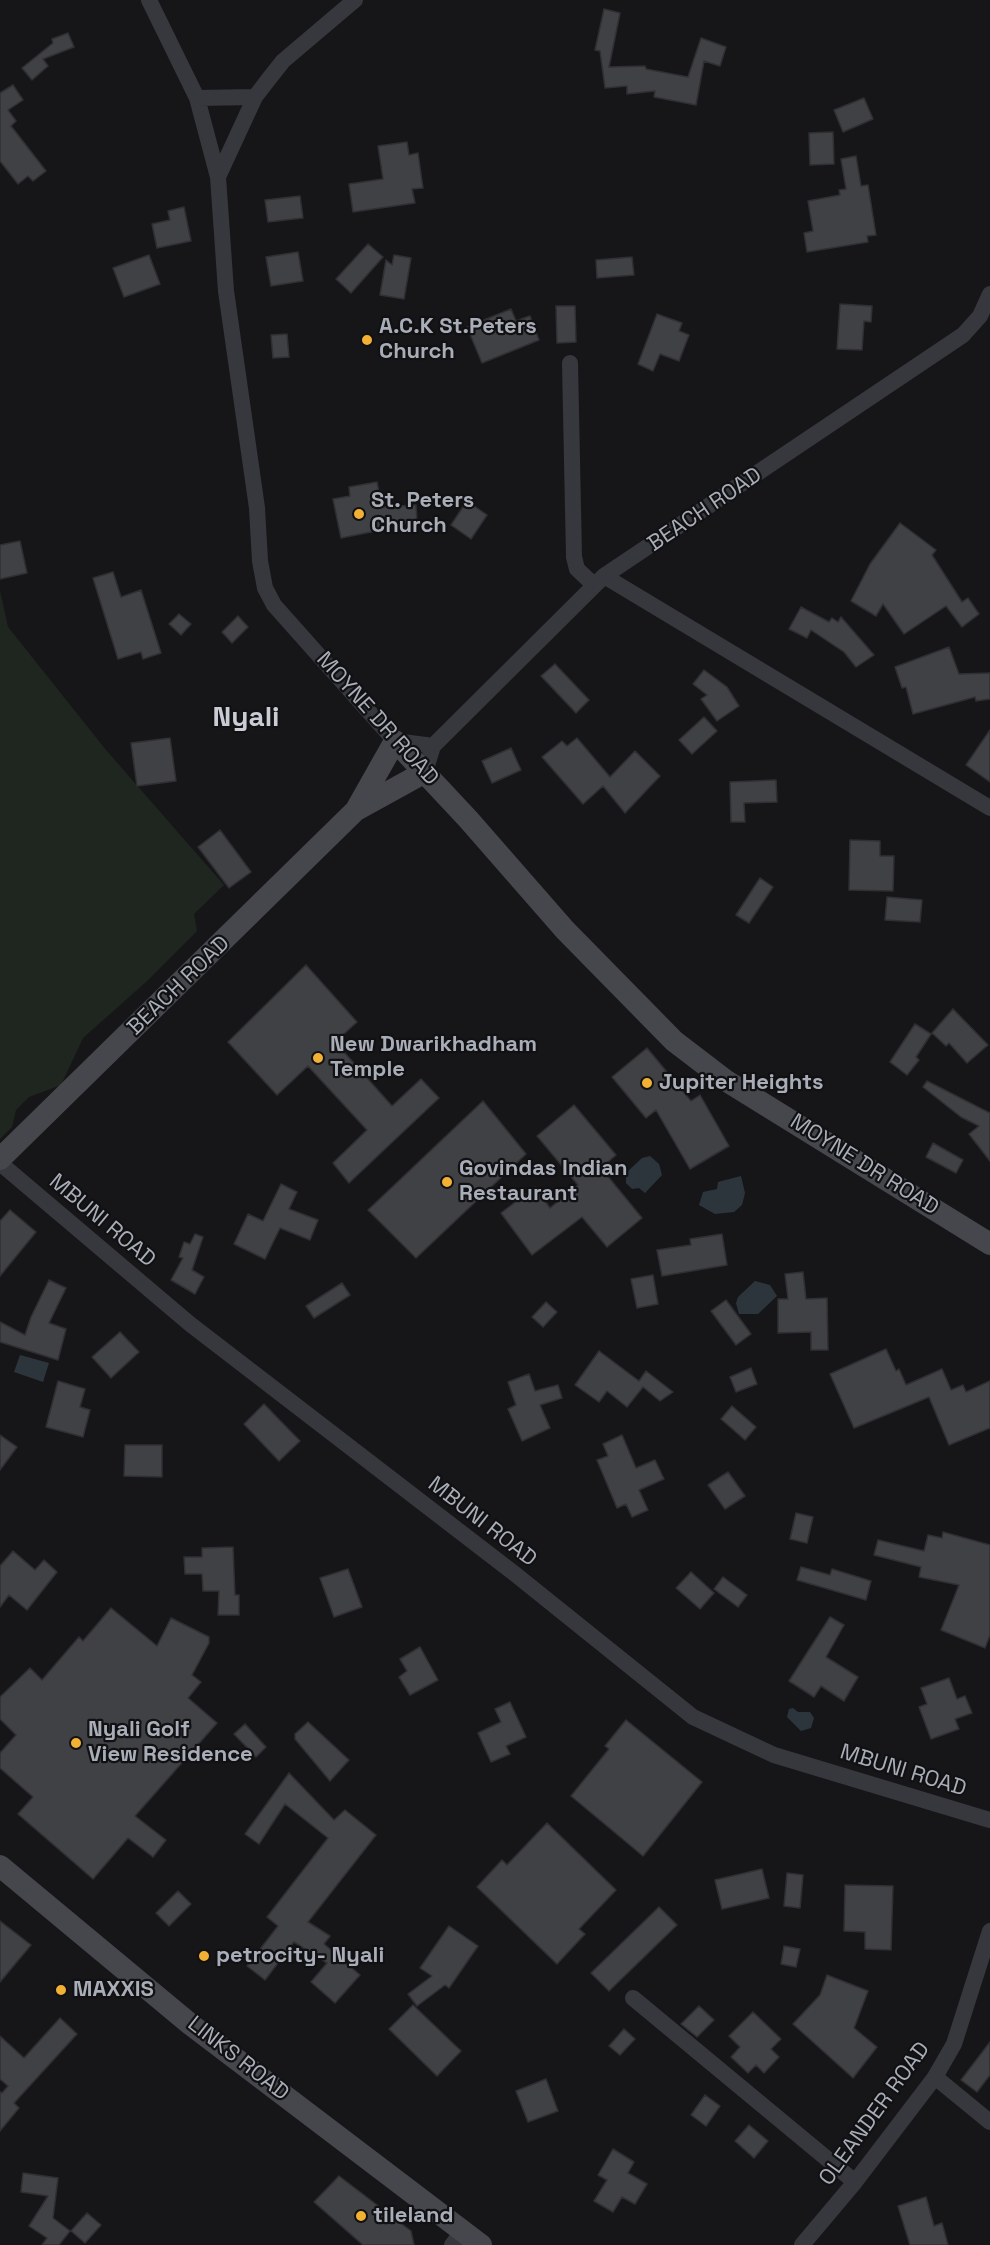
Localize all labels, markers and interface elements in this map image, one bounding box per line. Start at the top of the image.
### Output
place label: A.C.K St.Peters Church [379,314,537,366]
marker: A.C.K St.Peters Church [360,333,374,347]
street label: BEACH ROAD [643,462,767,558]
place label: St. Peters Church [371,488,474,540]
marker: St. Peters Church [352,507,366,521]
street label: MOYNE DR ROAD [310,647,444,791]
district label: Nyali [212,701,280,735]
street label: BEACH ROAD [122,931,236,1041]
place label: New Dwarikhadham Temple [330,1032,537,1084]
marker: New Dwarikhadham Temple [311,1051,325,1065]
place label: Jupiter Heights [659,1070,824,1096]
marker: Jupiter Heights [640,1076,654,1090]
street label: MOYNE DR ROAD [785,1109,943,1221]
place label: Govindas Indian Restaurant [459,1156,627,1208]
street label: MBUNI ROAD [43,1169,161,1273]
marker: Govindas Indian Restaurant [440,1175,454,1189]
street label: MBUNI ROAD [422,1471,542,1573]
place label: Nyali Golf View Residence [88,1717,253,1768]
marker: Nyali Golf View Residence [69,1736,83,1750]
street label: MBUNI ROAD [837,1739,969,1803]
place label: petrocity- Nyali [216,1943,384,1969]
marker: petrocity- Nyali [197,1949,211,1963]
place label: MAXXIS [73,1977,154,2003]
marker: MAXXIS [54,1983,68,1997]
street label: LINKS ROAD [182,2011,294,2107]
street label: OLEANDER ROAD [814,2037,936,2191]
place label: tileland [373,2203,454,2229]
marker: tileland [354,2209,368,2223]

